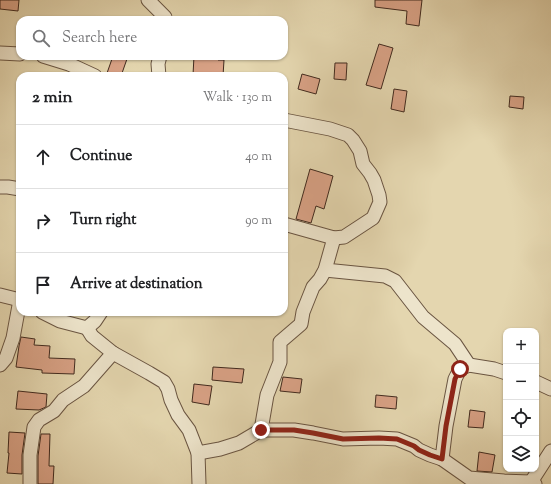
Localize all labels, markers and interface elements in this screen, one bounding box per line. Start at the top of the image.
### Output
search box [16,16,288,60]
icon: search [30,27,52,49]
text: Search here [62,28,137,49]
text: 2 min [32,86,73,110]
text: Walk · 130 m [203,89,272,107]
icon: ahead [32,146,54,168]
text: Continue [70,146,132,167]
text: 40 m [245,148,272,166]
icon: right [32,210,54,232]
text: Turn right [70,210,136,231]
text: 90 m [245,212,272,230]
icon: arrive [32,274,54,296]
text: Arrive at destination [70,274,203,295]
map controls [503,328,539,472]
button: + [503,328,539,364]
route start [451,360,469,378]
button: − [503,364,539,400]
button: locate [503,400,539,436]
route end [252,421,270,439]
button: layers [503,436,539,472]

